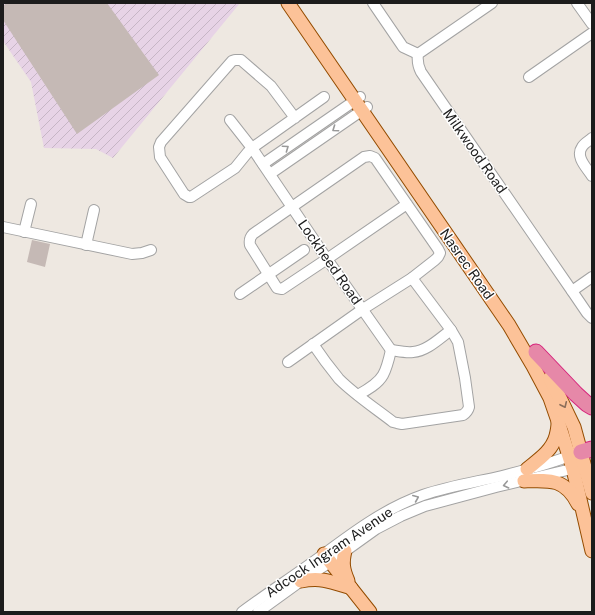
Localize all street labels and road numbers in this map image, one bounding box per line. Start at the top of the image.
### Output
street label: Milkwood Road [440,106,510,196]
street label: Lockheed Road [295,216,365,308]
street label: Nasrec Road [437,226,497,302]
street label: Adcock Ingram Avenue [262,503,396,600]

